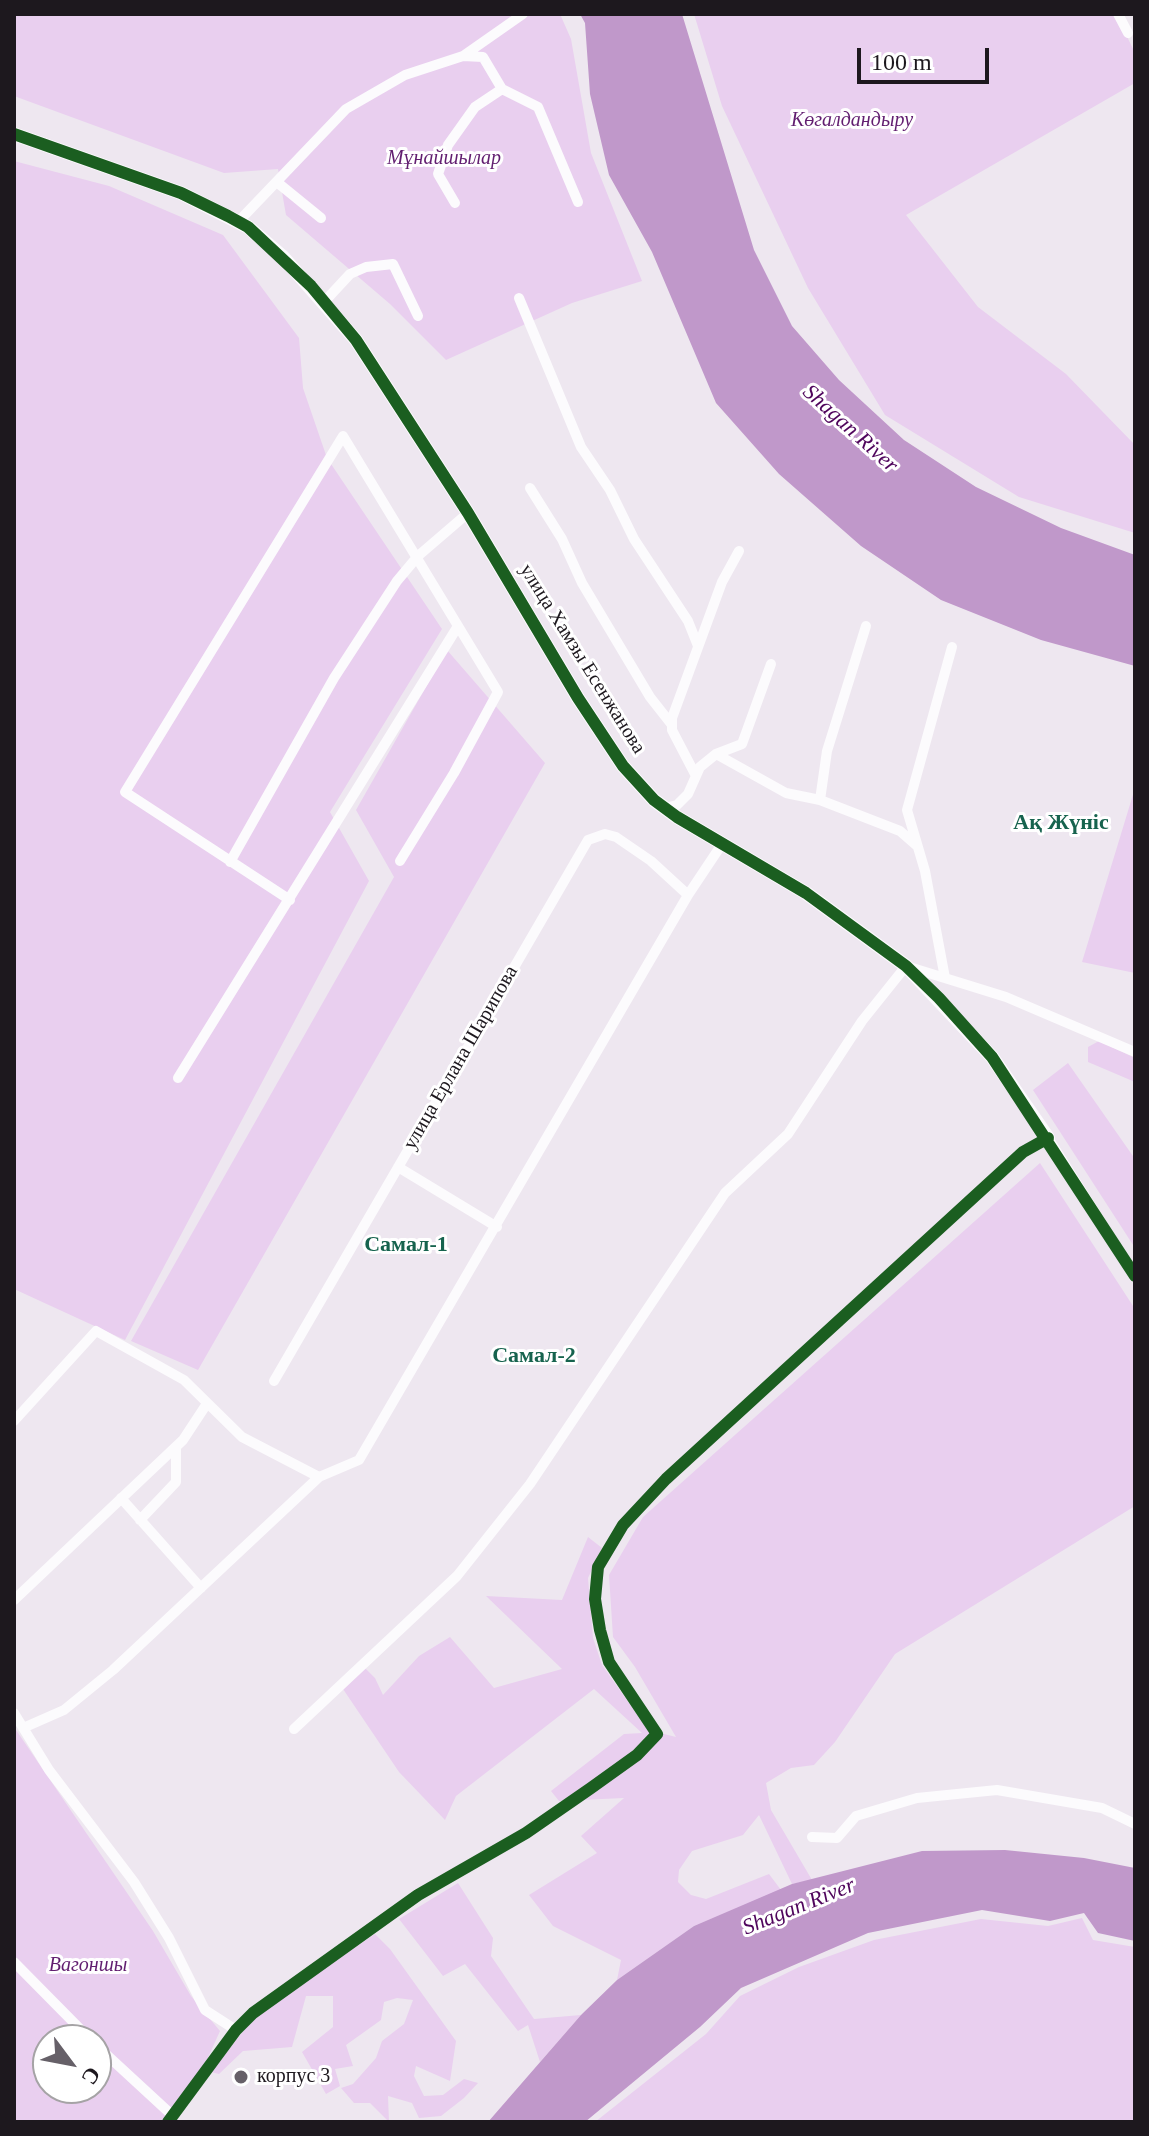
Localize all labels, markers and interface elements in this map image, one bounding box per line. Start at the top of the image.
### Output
scale bar [861,32,993,82]
text: 100 m [871,49,932,75]
park label: Көгалдандыру [791,109,913,133]
park label: Мұнайшылар [387,147,501,171]
water label: Shagan River [797,379,903,479]
street label: улица Хамзы Есенжанова [514,560,650,758]
district label: Ақ Жүніс [1013,810,1109,836]
street label: улица Ерлана Шарипова [399,962,523,1154]
district label: Самал-1 [364,1232,448,1258]
district label: Самал-2 [492,1343,576,1369]
water label: Shagan River [739,1872,859,1942]
park label: Вагоншы [49,1954,127,1978]
north arrow [32,2024,112,2104]
text: С [76,2063,106,2089]
place label: корпус 3 [257,2065,330,2089]
marker: корпус 3 [232,2068,250,2086]

